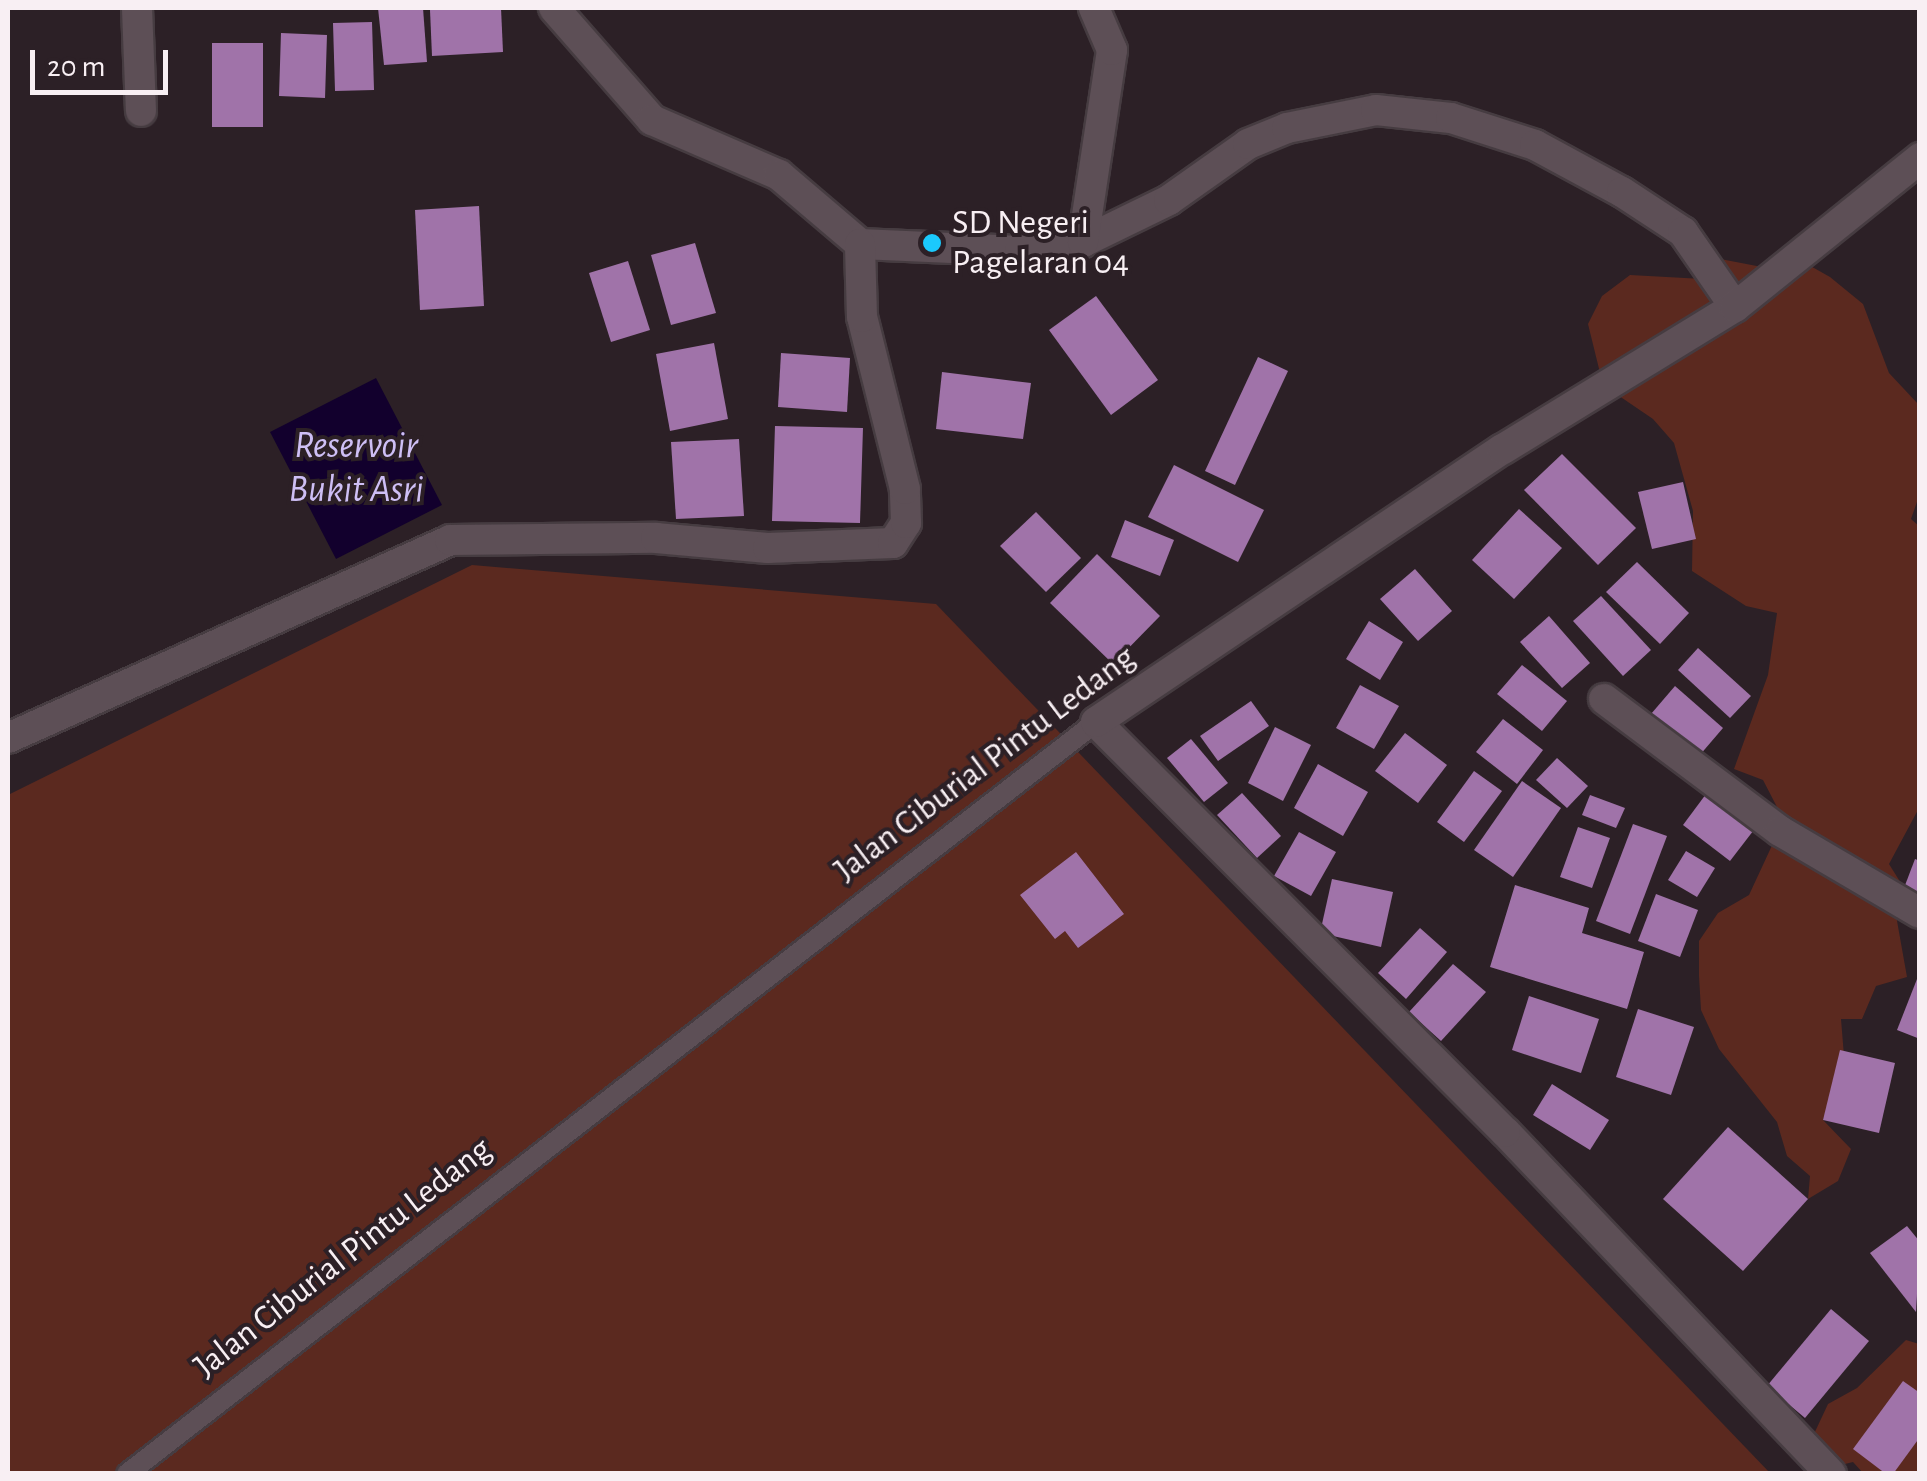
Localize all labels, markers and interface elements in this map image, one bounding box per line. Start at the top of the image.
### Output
scale bar [35,30,172,92]
text: 20 m [47,52,105,82]
place label: SD Negeri Pagelaran 04 [952,202,1129,284]
marker: SD Negeri Pagelaran 04 [921,232,943,254]
water label: Reservoir Bukit Asri [289,424,423,514]
street label: Jalan Ciburial Pintu Ledang [826,637,1144,891]
street label: Jalan Ciburial Pintu Ledang [186,1129,500,1387]

